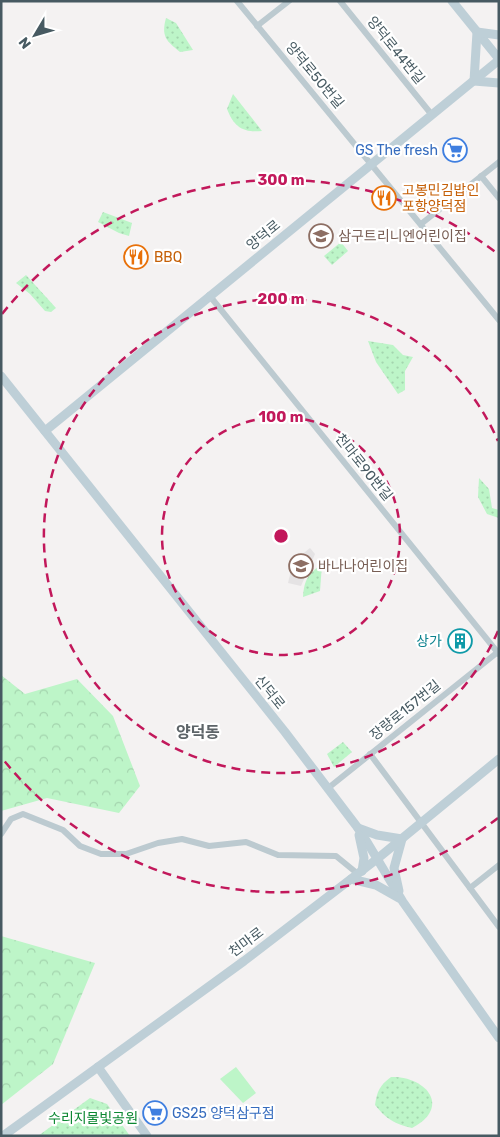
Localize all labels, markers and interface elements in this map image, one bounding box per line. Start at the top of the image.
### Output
north arrow [10,10,60,60]
street label: 양덕로44번길 [363,13,428,87]
text: N [15,33,35,52]
street label: 양덕로50번길 [282,39,347,112]
supermarket icon: GS The fresh [442,137,468,163]
place label: GS The fresh [355,142,438,159]
text: 300 m [257,171,305,189]
place label: 고봉민김밥인 포항양덕점 [402,182,479,215]
restaurant icon: 고봉민김밥인 포항양덕점 [371,185,397,211]
street label: 양덕로 [243,217,284,254]
school or university icon: 삼구트리니엔어린이집 [308,223,334,249]
place label: 삼구트리니엔어린이집 [338,228,467,245]
restaurant icon: BBQ [123,244,149,270]
place label: BBQ [154,249,182,266]
text: 200 m [257,290,305,308]
text: 100 m [259,408,303,426]
street label: 천마로90번길 [331,430,396,504]
centre of rings [272,527,290,545]
school or university icon: 바나나어린이집 [288,553,314,579]
place label: 바나나어린이집 [318,558,408,575]
building icon: 상가 [447,628,473,654]
place label: 상가 [416,633,442,650]
street label: 신덕로 [251,672,288,713]
street label: 장량로157번길 [367,677,444,744]
district label: 양덕동 [176,723,220,742]
street label: 천마로 [226,924,267,961]
supermarket icon: GS25 양덕삼구점 [142,1100,168,1126]
place label: GS25 양덕삼구점 [172,1105,275,1122]
park label: 수리지물빛공원 [48,1110,138,1127]

